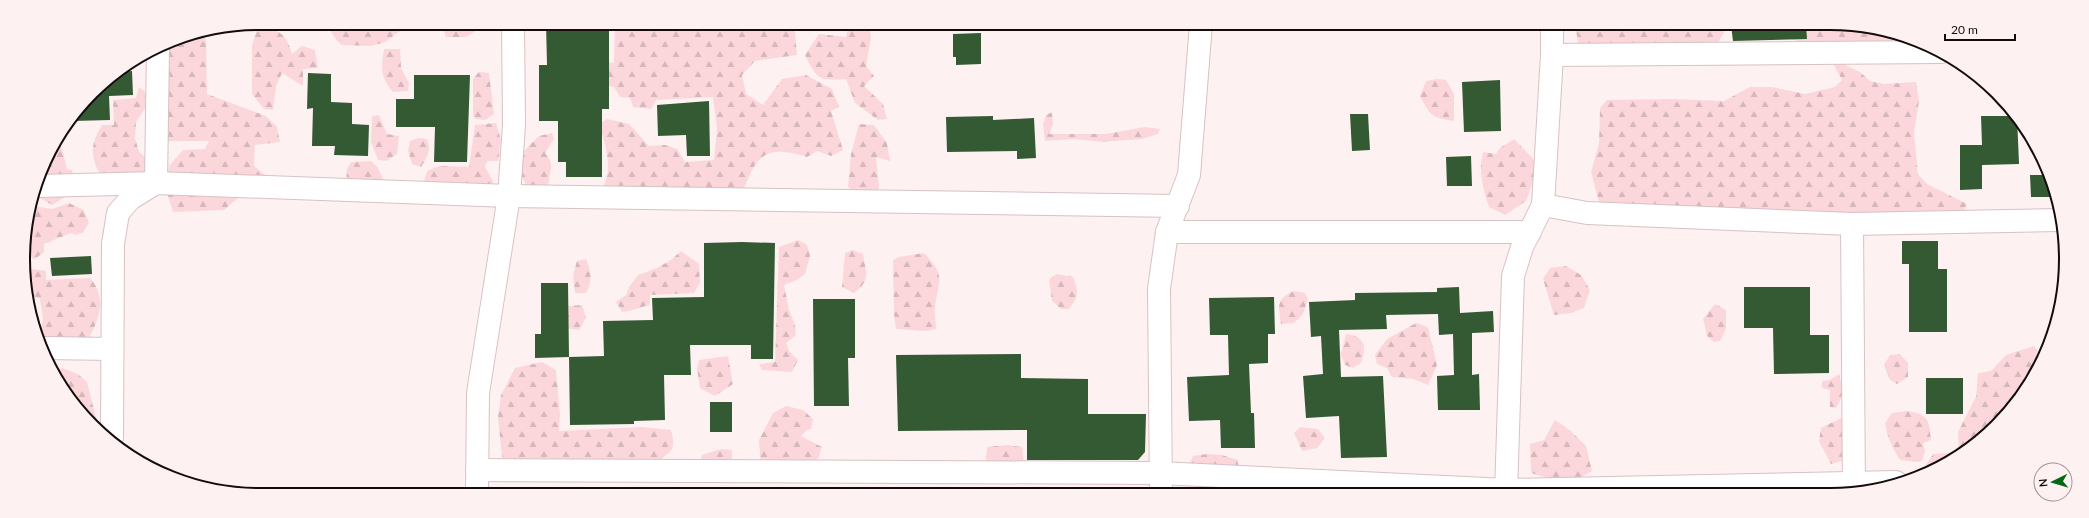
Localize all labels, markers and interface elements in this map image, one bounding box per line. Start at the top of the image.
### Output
scale bar [1945,16,2015,42]
text: 20 m [1951,22,1978,37]
north arrow [2033,462,2073,502]
text: N [2036,478,2049,488]

